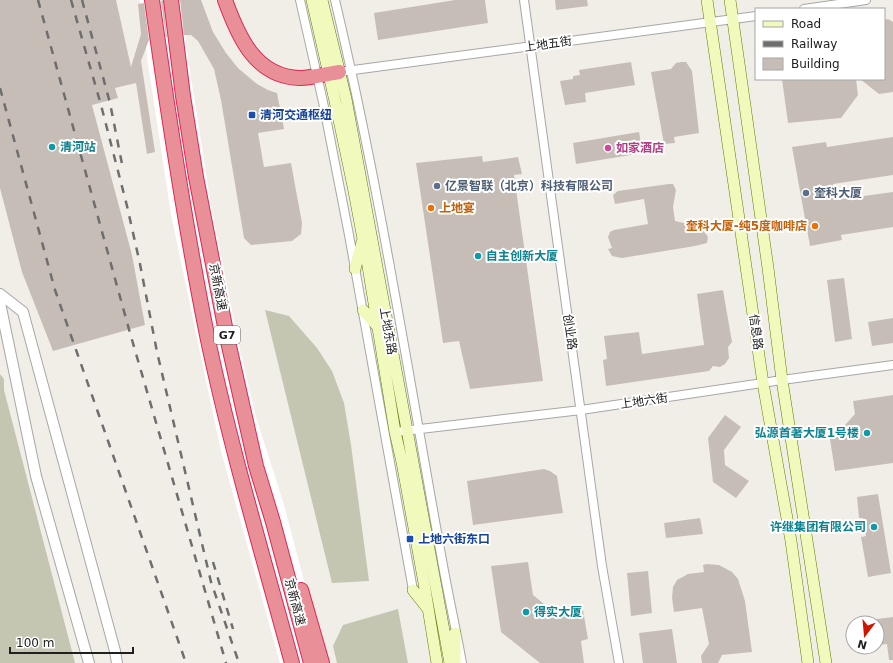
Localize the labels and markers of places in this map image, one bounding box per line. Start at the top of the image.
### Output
place label: 清河交通枢纽 [260,108,332,122]
marker: 清河交通枢纽 [247,110,257,120]
place label: 清河站 [60,140,96,154]
place label: 如家酒店 [616,141,664,155]
marker: 清河站 [47,142,57,152]
marker: 如家酒店 [603,143,613,153]
place label: 亿景智联（北京）科技有限公司 [445,179,613,193]
marker: 亿景智联（北京）科技有限公司 [432,181,442,191]
place label: 奎科大厦 [814,186,862,200]
marker: 奎科大厦 [801,188,811,198]
place label: 上地宴 [439,201,475,215]
marker: 上地宴 [426,203,436,213]
place label: 奎科大厦-纯5度咖啡店 [686,219,807,233]
marker: 奎科大厦-纯5度咖啡店 [810,221,820,231]
place label: 自主创新大厦 [486,249,558,263]
marker: 自主创新大厦 [473,251,483,261]
place label: 弘源首著大厦1号楼 [755,426,859,440]
marker: 弘源首著大厦1号楼 [862,428,872,438]
place label: 许继集团有限公司 [770,520,866,534]
marker: 许继集团有限公司 [869,522,879,532]
place label: 上地六街东口 [418,532,490,546]
marker: 上地六街东口 [405,534,415,544]
place label: 得实大厦 [534,605,582,619]
marker: 得实大厦 [521,607,531,617]

